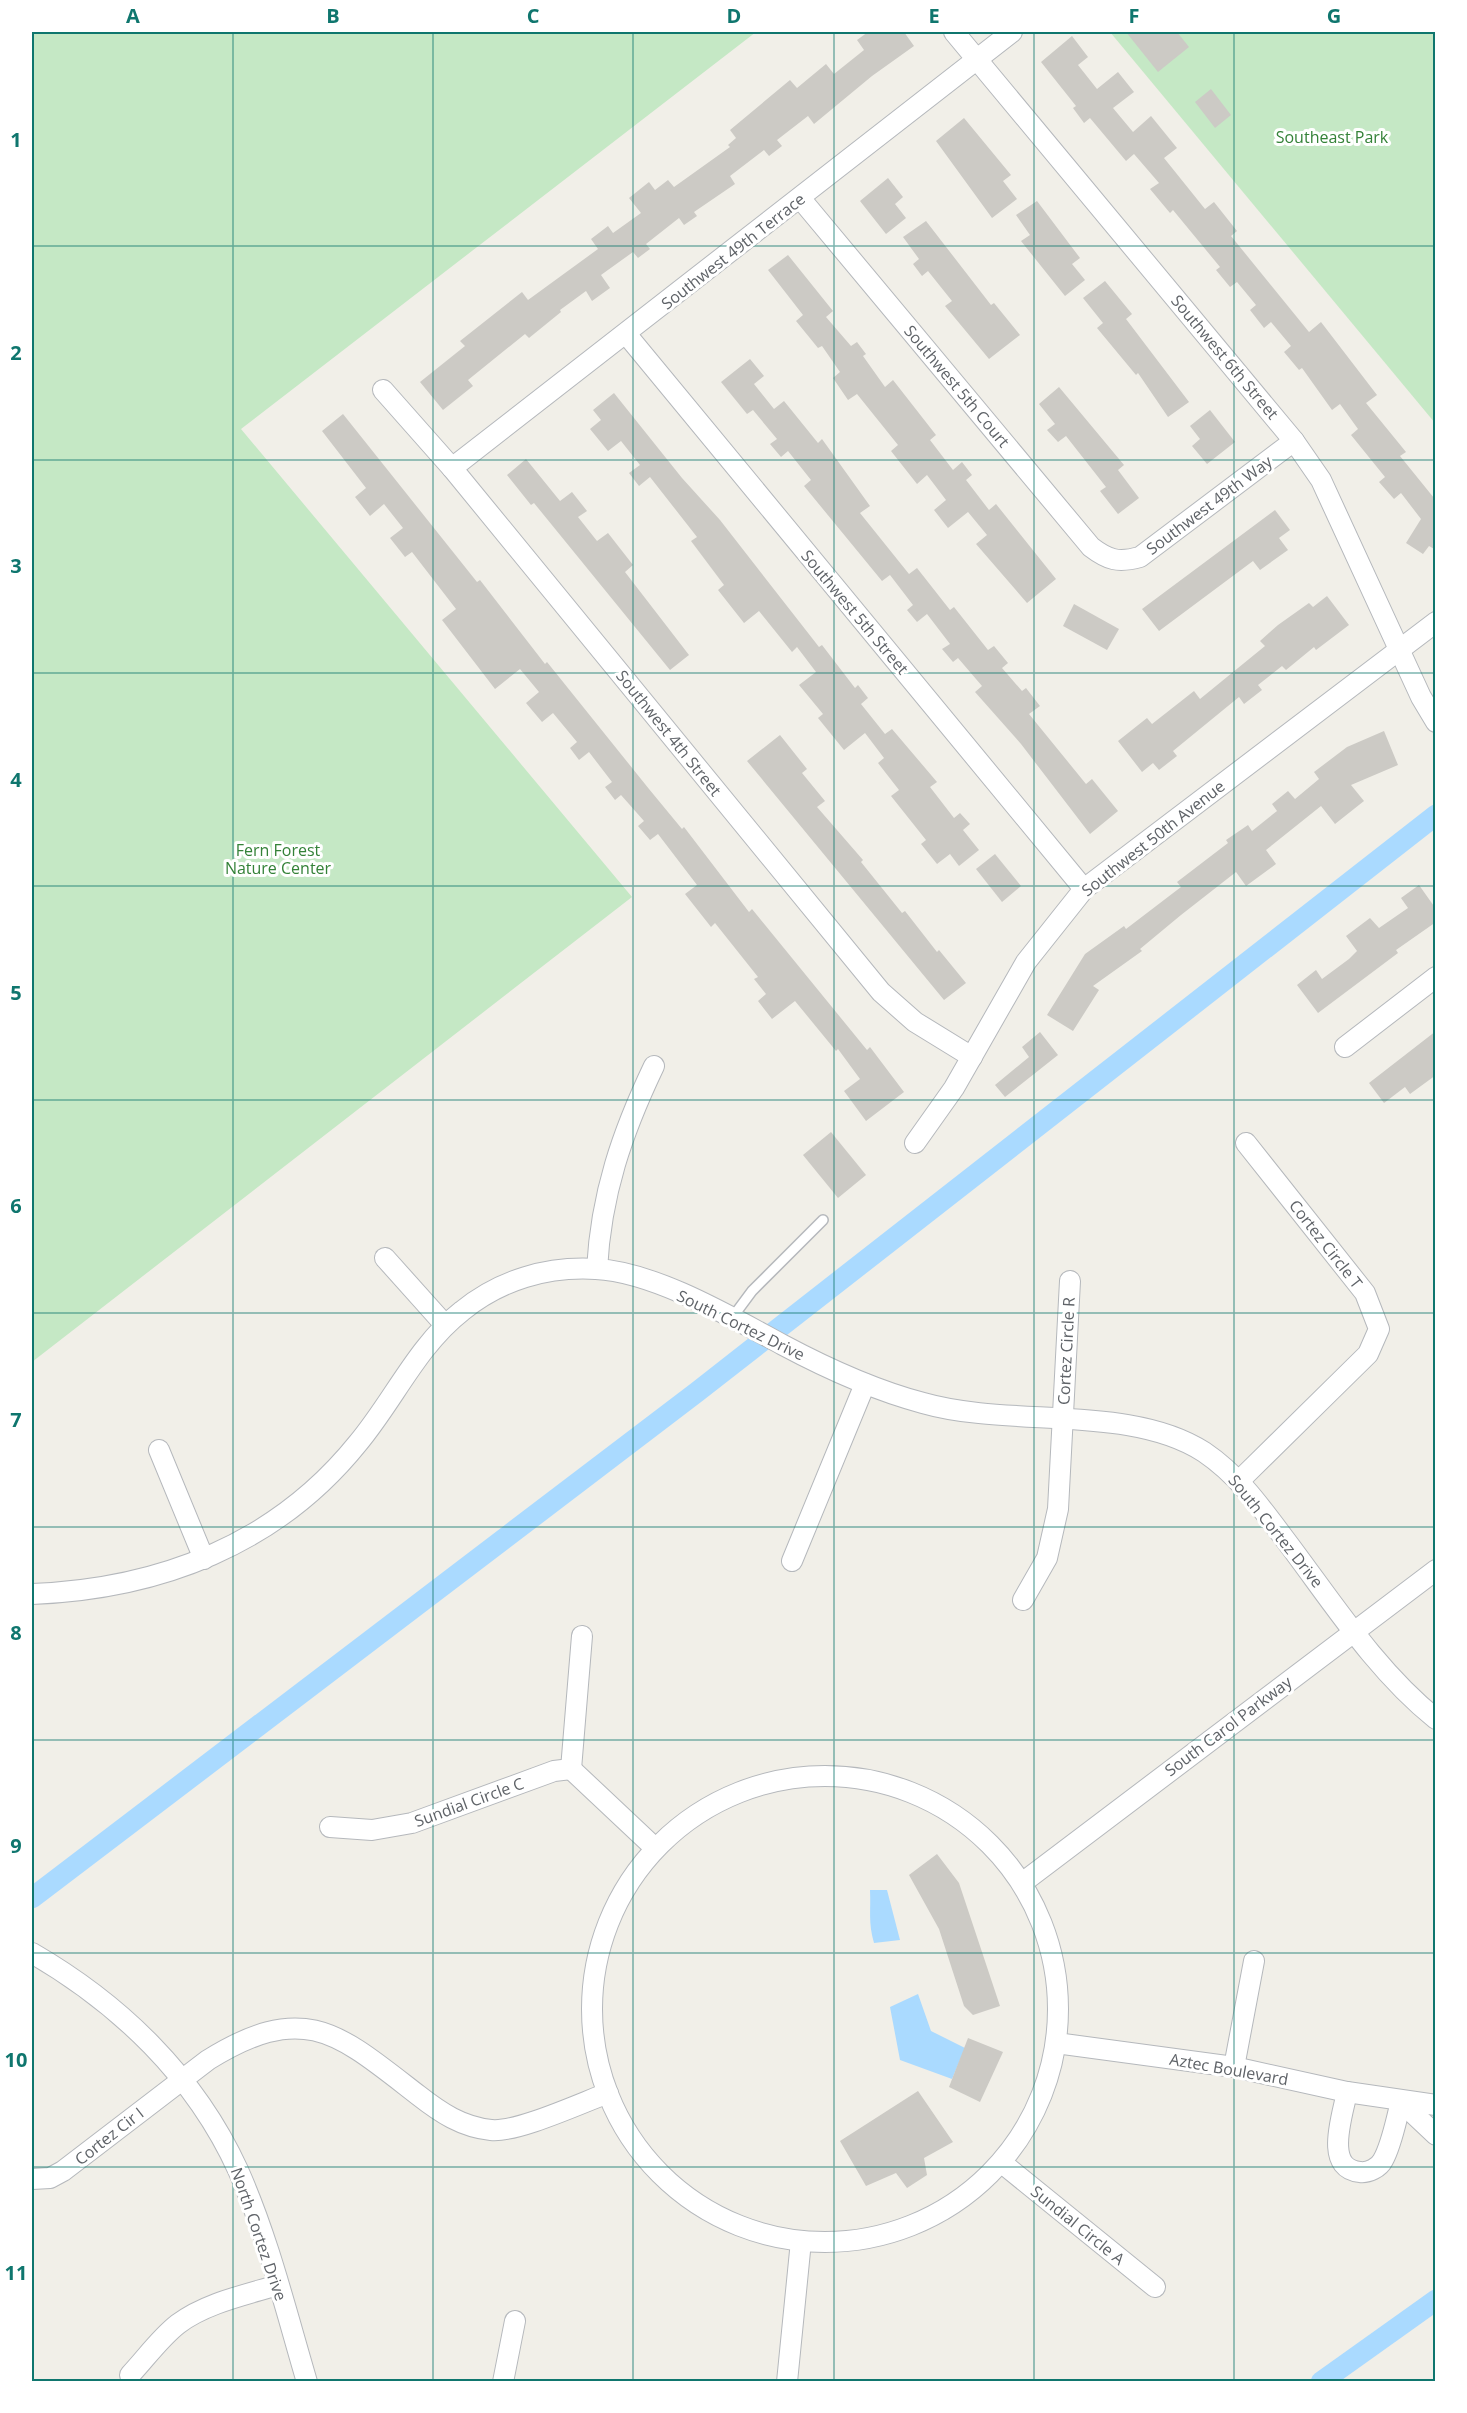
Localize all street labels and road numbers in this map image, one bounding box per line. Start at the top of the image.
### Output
street label: Southwest 49th Terrace [656,188,810,314]
street label: Southwest 6th Street [1166,290,1284,424]
street label: Southwest 5th Court [899,320,1015,452]
street label: Southwest 49th Way [1142,450,1277,560]
street label: Southwest 5th Street [796,545,914,679]
street label: Southwest 4th Street [611,665,727,801]
street label: Southwest 50th Avenue [1077,775,1229,901]
street label: Cortez Circle T [1284,1195,1368,1293]
street label: South Cortez Drive [673,1285,809,1365]
street label: Cortez Circle R [1052,1296,1080,1405]
street label: South Cortez Drive [1224,1470,1328,1592]
street label: South Carol Parkway [1160,1670,1297,1781]
street label: Sundial Circle C [411,1772,527,1832]
street label: Aztec Boulevard [1168,2048,1290,2090]
street label: Cortez Cir I [70,2102,148,2170]
street label: North Cortez Drive [226,2164,292,2304]
street label: Sundial Circle A [1026,2180,1130,2270]

